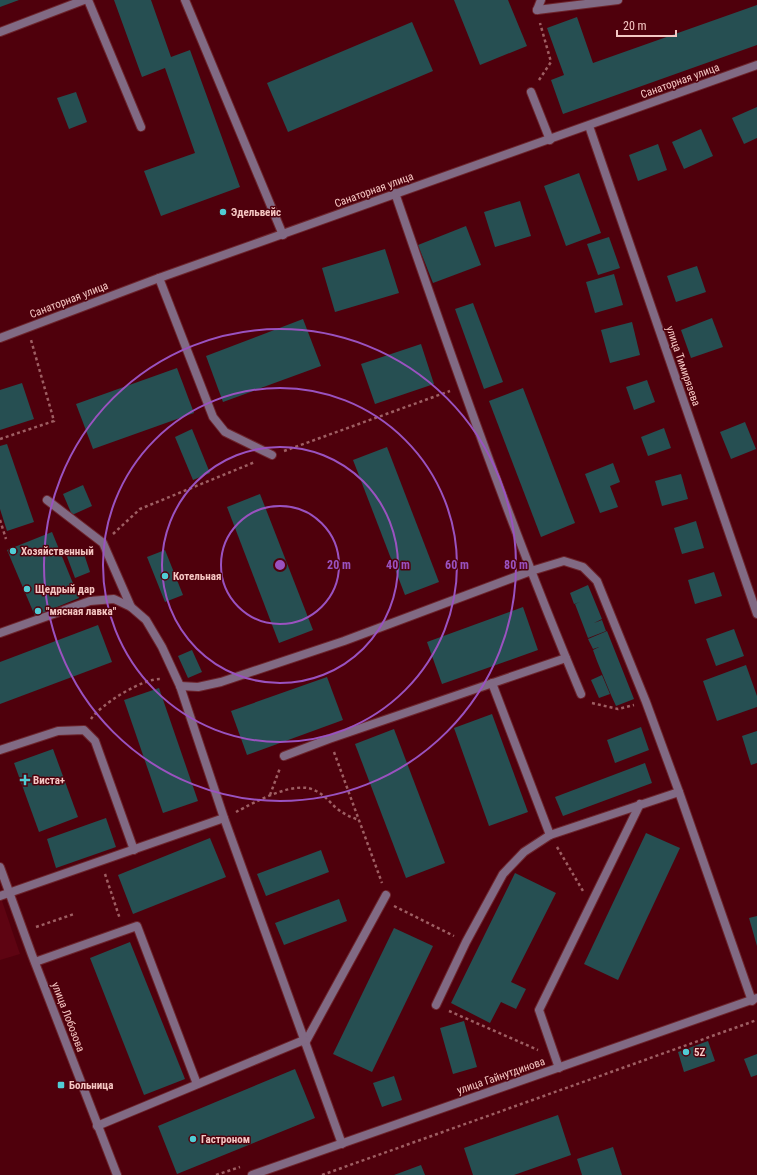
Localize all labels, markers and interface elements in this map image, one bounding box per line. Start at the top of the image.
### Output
scale bar [617,12,676,38]
text: 20 m [623,19,647,33]
street label: Санаторная улица [639,61,721,101]
street label: Санаторная улица [333,170,415,210]
place label: Эдельвейс [231,206,281,219]
marker: Эдельвейс [218,207,228,217]
street label: Санаторная улица [28,279,110,321]
street label: улица Тимирязева [663,324,703,408]
place label: Хозяйственный [21,545,94,558]
marker: Хозяйственный [8,546,18,556]
centre of rings [273,558,287,572]
text: 20 m [327,558,351,572]
text: 40 m [386,558,410,572]
text: 60 m [445,558,469,572]
text: 80 m [504,558,528,572]
place label: Котельная [173,570,221,583]
marker: Котельная [160,571,170,581]
place label: Щедрый дар [35,583,95,596]
marker: Щедрый дар [22,584,32,594]
place label: "мясная лавка" [46,605,117,618]
marker: "мясная лавка" [33,606,43,616]
place label: Виста+ [33,774,65,787]
marker: Виста+ [20,775,30,785]
street label: улица Лобозова [49,980,87,1054]
place label: 5Z [694,1046,706,1059]
marker: 5Z [681,1047,691,1057]
street label: улица Гайнутдинова [455,1055,547,1097]
place label: Больница [69,1079,113,1092]
marker: Больница [56,1080,66,1090]
place label: Гастроном [201,1133,250,1146]
marker: Гастроном [188,1134,198,1144]

